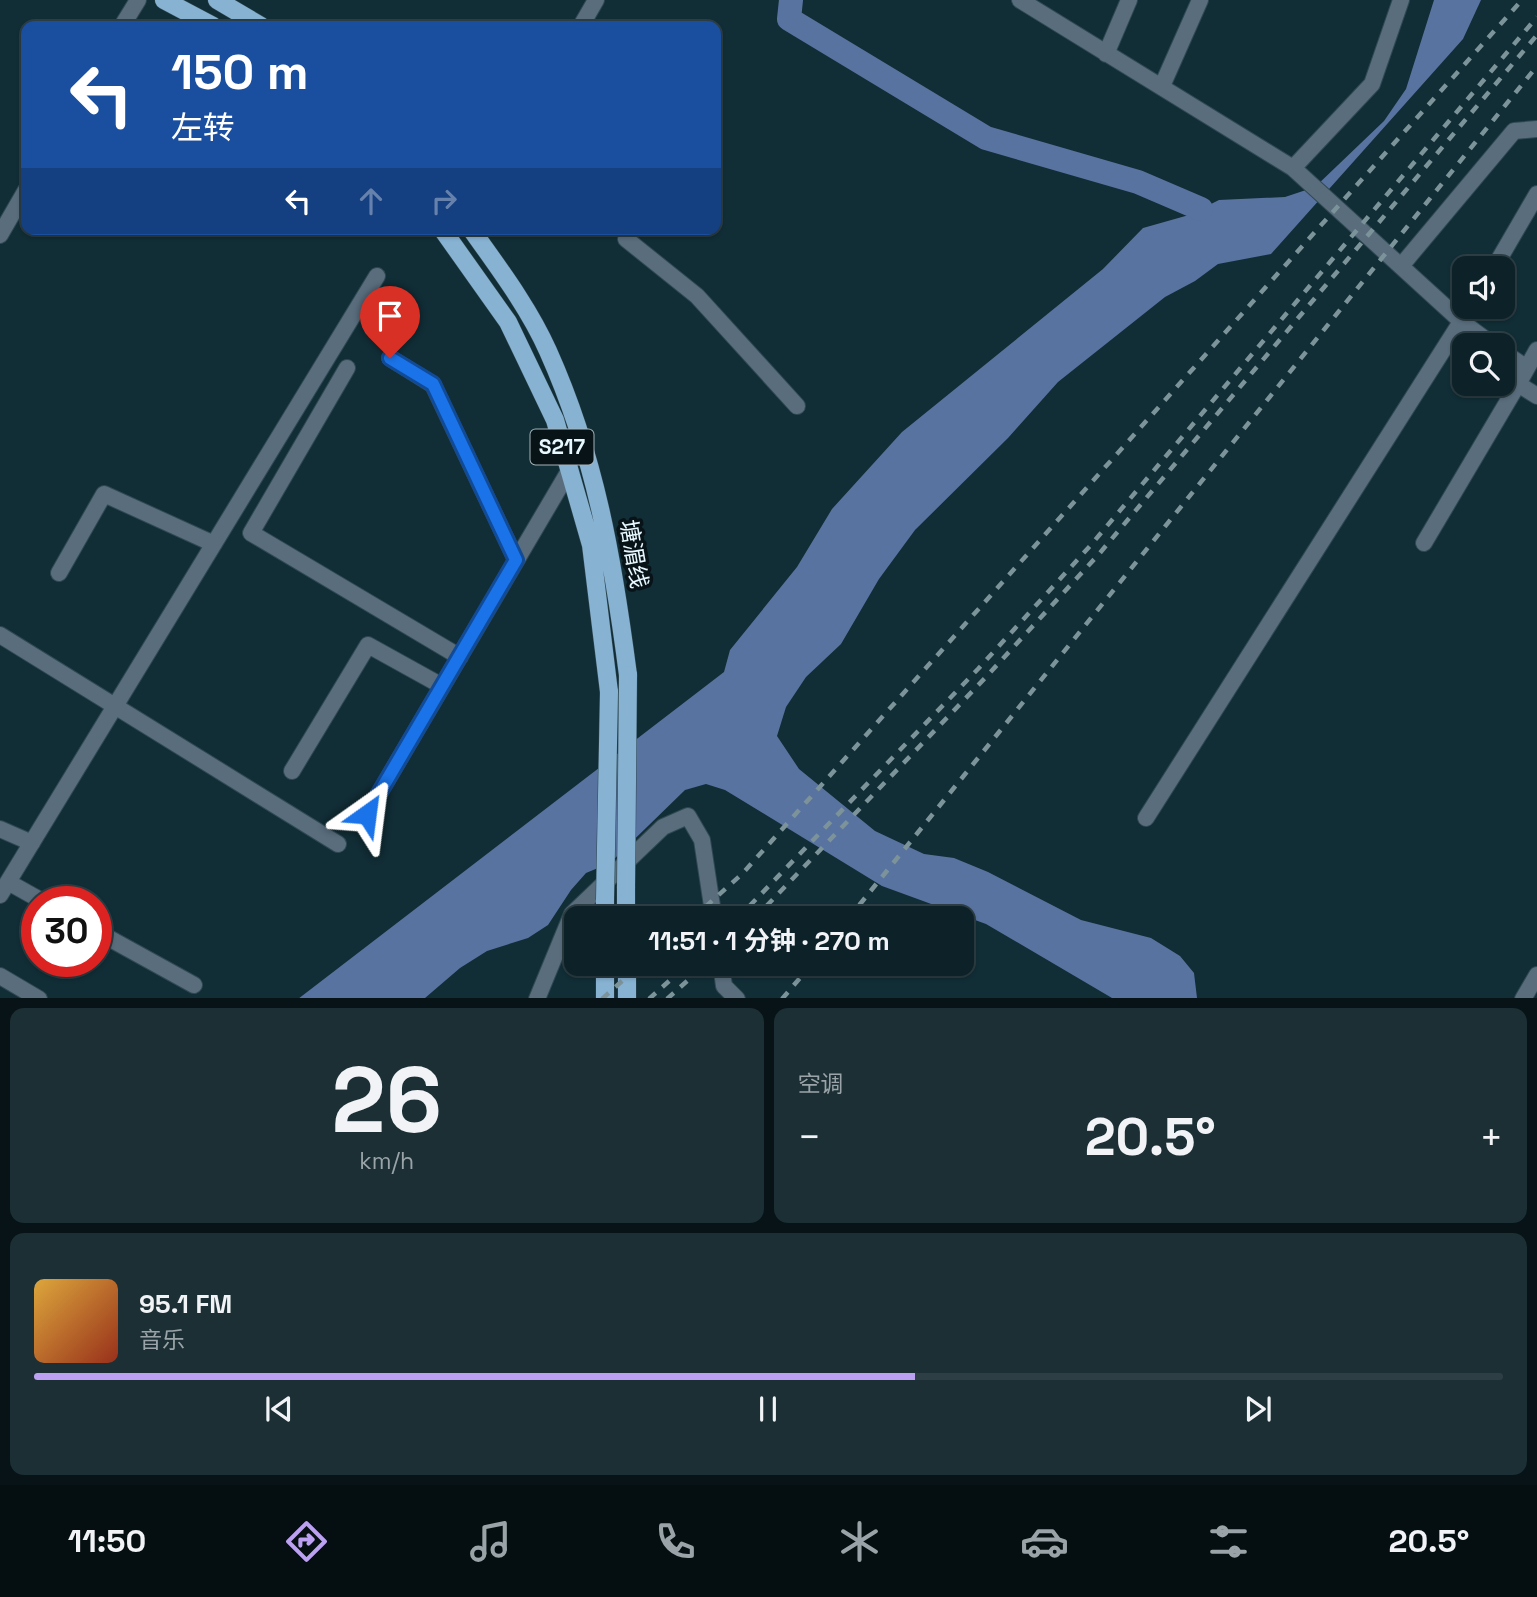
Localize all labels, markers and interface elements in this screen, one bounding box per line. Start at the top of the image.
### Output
text: 150 m [171,41,309,103]
icon: left [56,49,147,140]
text: 左转 [171,108,235,148]
icon: left [279,182,317,220]
icon: ahead [352,182,390,220]
icon: right [425,182,463,220]
map controls [1452,256,1515,396]
button: sound [1452,256,1515,319]
pin [360,286,420,358]
icon: arrive [371,297,409,335]
button: search [1452,333,1515,396]
road number: S217 [530,430,594,464]
street label: 塘湄线 [613,517,655,591]
position arrow [330,777,404,851]
speed limit sign: 30 [21,886,112,977]
text: 11:51 · 1 分钟 · 270 m [648,924,890,958]
text: 26 [332,1042,442,1159]
text: 空调 [798,1069,844,1099]
text: 20.5° [1085,1104,1216,1170]
text: − [798,1113,821,1161]
text: + [1479,1113,1503,1161]
text: km/h [359,1146,414,1176]
text: 95.1 FM [139,1287,232,1321]
text: 音乐 [139,1325,185,1355]
icon: previous [260,1390,298,1428]
icon: pause [749,1390,787,1428]
icon: next [1239,1390,1277,1428]
icon: directions [282,1517,331,1566]
icon: music [466,1517,515,1566]
icon: phone [651,1517,700,1566]
icon: climate [835,1517,884,1566]
icon: car [1020,1517,1069,1566]
icon: filters [1204,1517,1253,1566]
text: 11:50 [68,1521,146,1561]
text: 20.5° [1389,1521,1469,1561]

